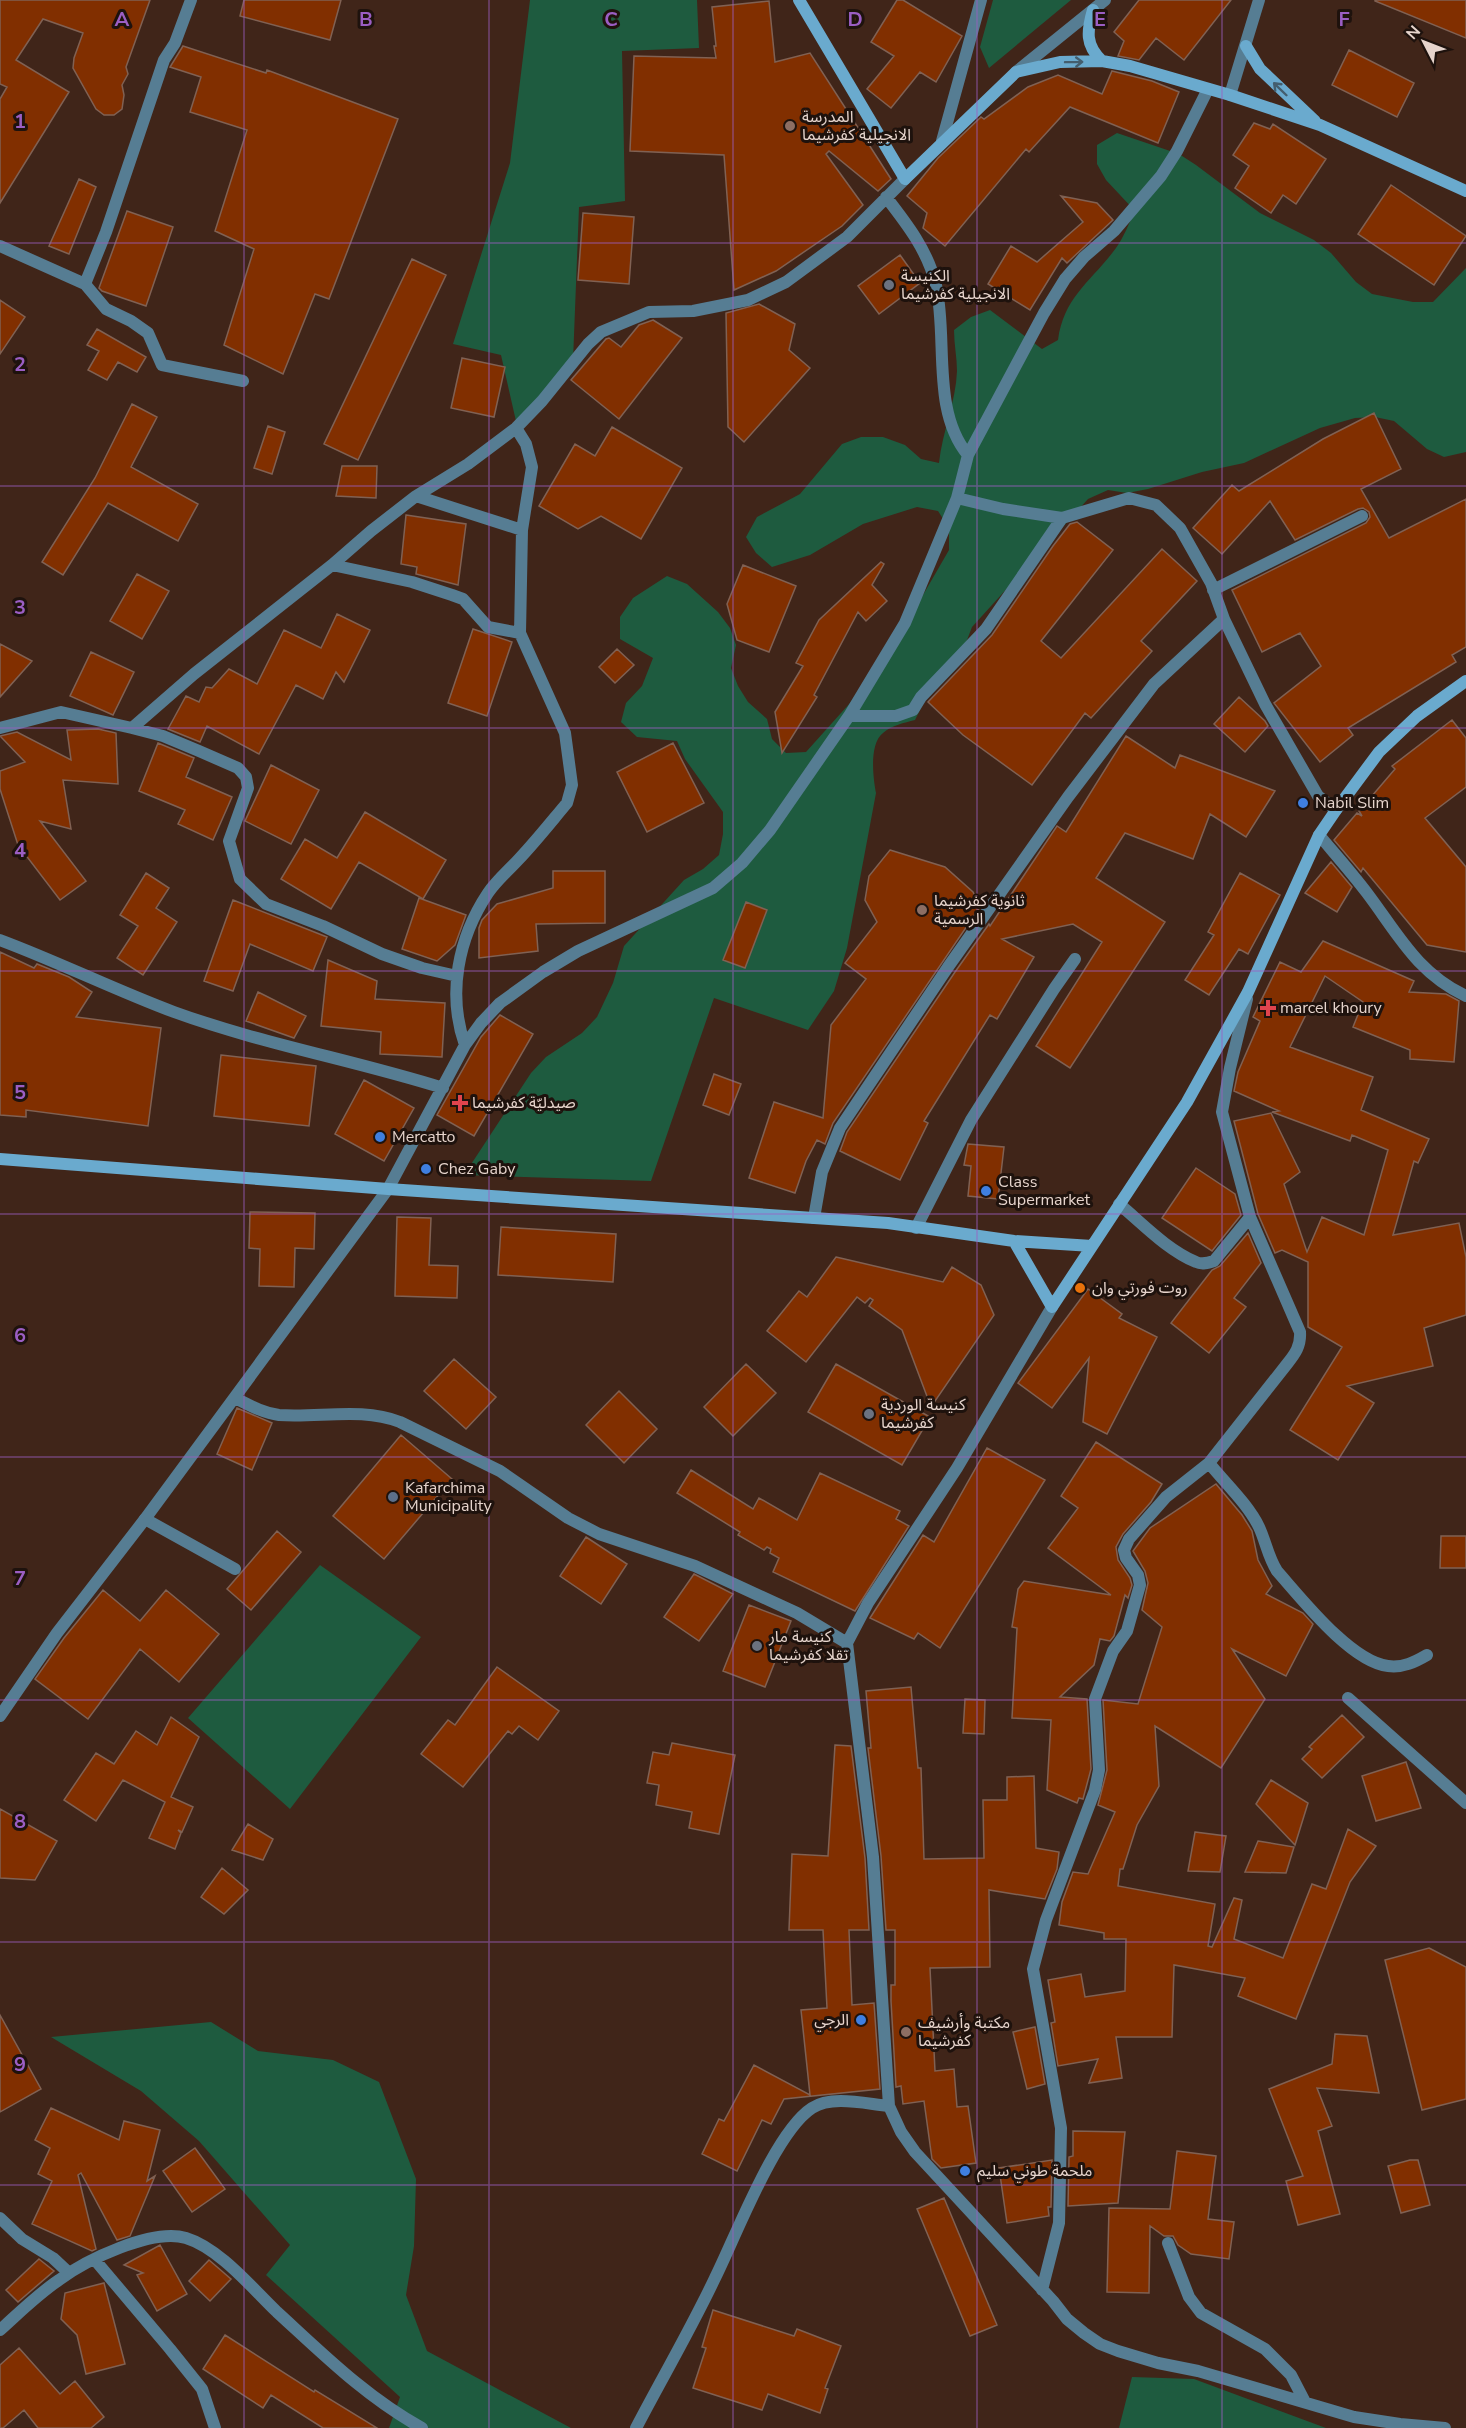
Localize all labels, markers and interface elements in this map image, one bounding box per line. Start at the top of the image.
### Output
text: A [115,6,130,33]
text: B [359,6,373,33]
text: C [604,6,618,33]
text: D [847,6,863,33]
text: E [1094,6,1106,33]
text: F [1338,6,1350,33]
north arrow [1394,12,1454,72]
text: N [1401,21,1426,44]
one-way arrow [1063,56,1083,68]
one-way arrow [1272,81,1287,96]
place label: المدرسة الانجيلية كفرشيما [802,106,911,146]
text: 1 [14,108,26,135]
marker: المدرسة الانجيلية كفرشيما [783,119,797,133]
place label: الكنيسة الانجيلية كفرشيما [901,265,1010,305]
marker: الكنيسة الانجيلية كفرشيما [882,278,896,292]
text: 2 [14,351,26,378]
text: 3 [14,594,26,621]
place label: Nabil Slim [1315,792,1389,814]
marker: Nabil Slim [1296,796,1310,810]
text: 4 [14,837,26,864]
place label: ثانوية كفرشيما الرسمية [934,890,1025,930]
marker: ثانوية كفرشيما الرسمية [915,903,929,917]
place label: marcel khoury [1280,997,1383,1019]
marker: marcel khoury [1261,1001,1275,1015]
text: 5 [14,1079,26,1106]
place label: صيدليّة كفرشيما [472,1092,576,1114]
marker: صيدليّة كفرشيما [453,1096,467,1110]
place label: Mercatto [392,1126,456,1148]
marker: Mercatto [373,1130,387,1144]
place label: Chez Gaby [438,1158,516,1180]
marker: Chez Gaby [419,1162,433,1176]
place label: Class Supermarket [998,1171,1091,1211]
marker: Class Supermarket [979,1184,993,1198]
place label: روت فورتي وان [1092,1277,1188,1300]
marker: روت فورتي وان [1073,1281,1087,1295]
text: 6 [14,1322,26,1349]
place label: كنيسة الوردية كفرشيما [881,1394,966,1434]
marker: كنيسة الوردية كفرشيما [862,1407,876,1421]
place label: Kafarchima Municipality [405,1477,493,1517]
marker: Kafarchima Municipality [386,1490,400,1504]
text: 7 [14,1565,26,1592]
place label: كنيسة مار تقلا كفرشيما [768,1626,848,1666]
marker: كنيسة مار تقلا كفرشيما [750,1639,764,1653]
text: 8 [14,1808,26,1835]
place label: الرجي [814,2009,849,2032]
place label: مكتبة وأرشيف كفرشيما [918,2012,1010,2052]
marker: الرجي [854,2013,868,2027]
marker: مكتبة وأرشيف كفرشيما [899,2025,913,2039]
text: 9 [14,2051,26,2078]
place label: ملحمة طوني سليم [977,2160,1092,2183]
marker: ملحمة طوني سليم [958,2164,972,2178]

